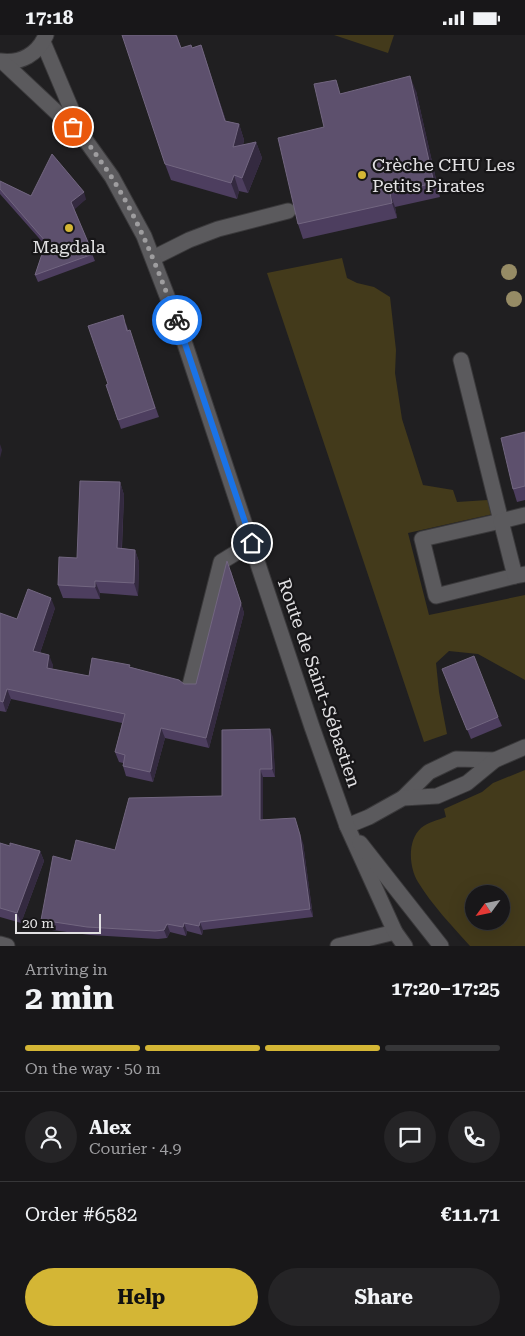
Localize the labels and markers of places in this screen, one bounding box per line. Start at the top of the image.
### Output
pin [52,106,94,148]
place label: Crèche CHU Les Petits Pirates [372,154,515,196]
marker: Crèche CHU Les Petits Pirates [356,169,368,181]
marker: Magdala [63,222,75,234]
place label: Magdala [32,236,106,257]
pin [231,522,273,564]

